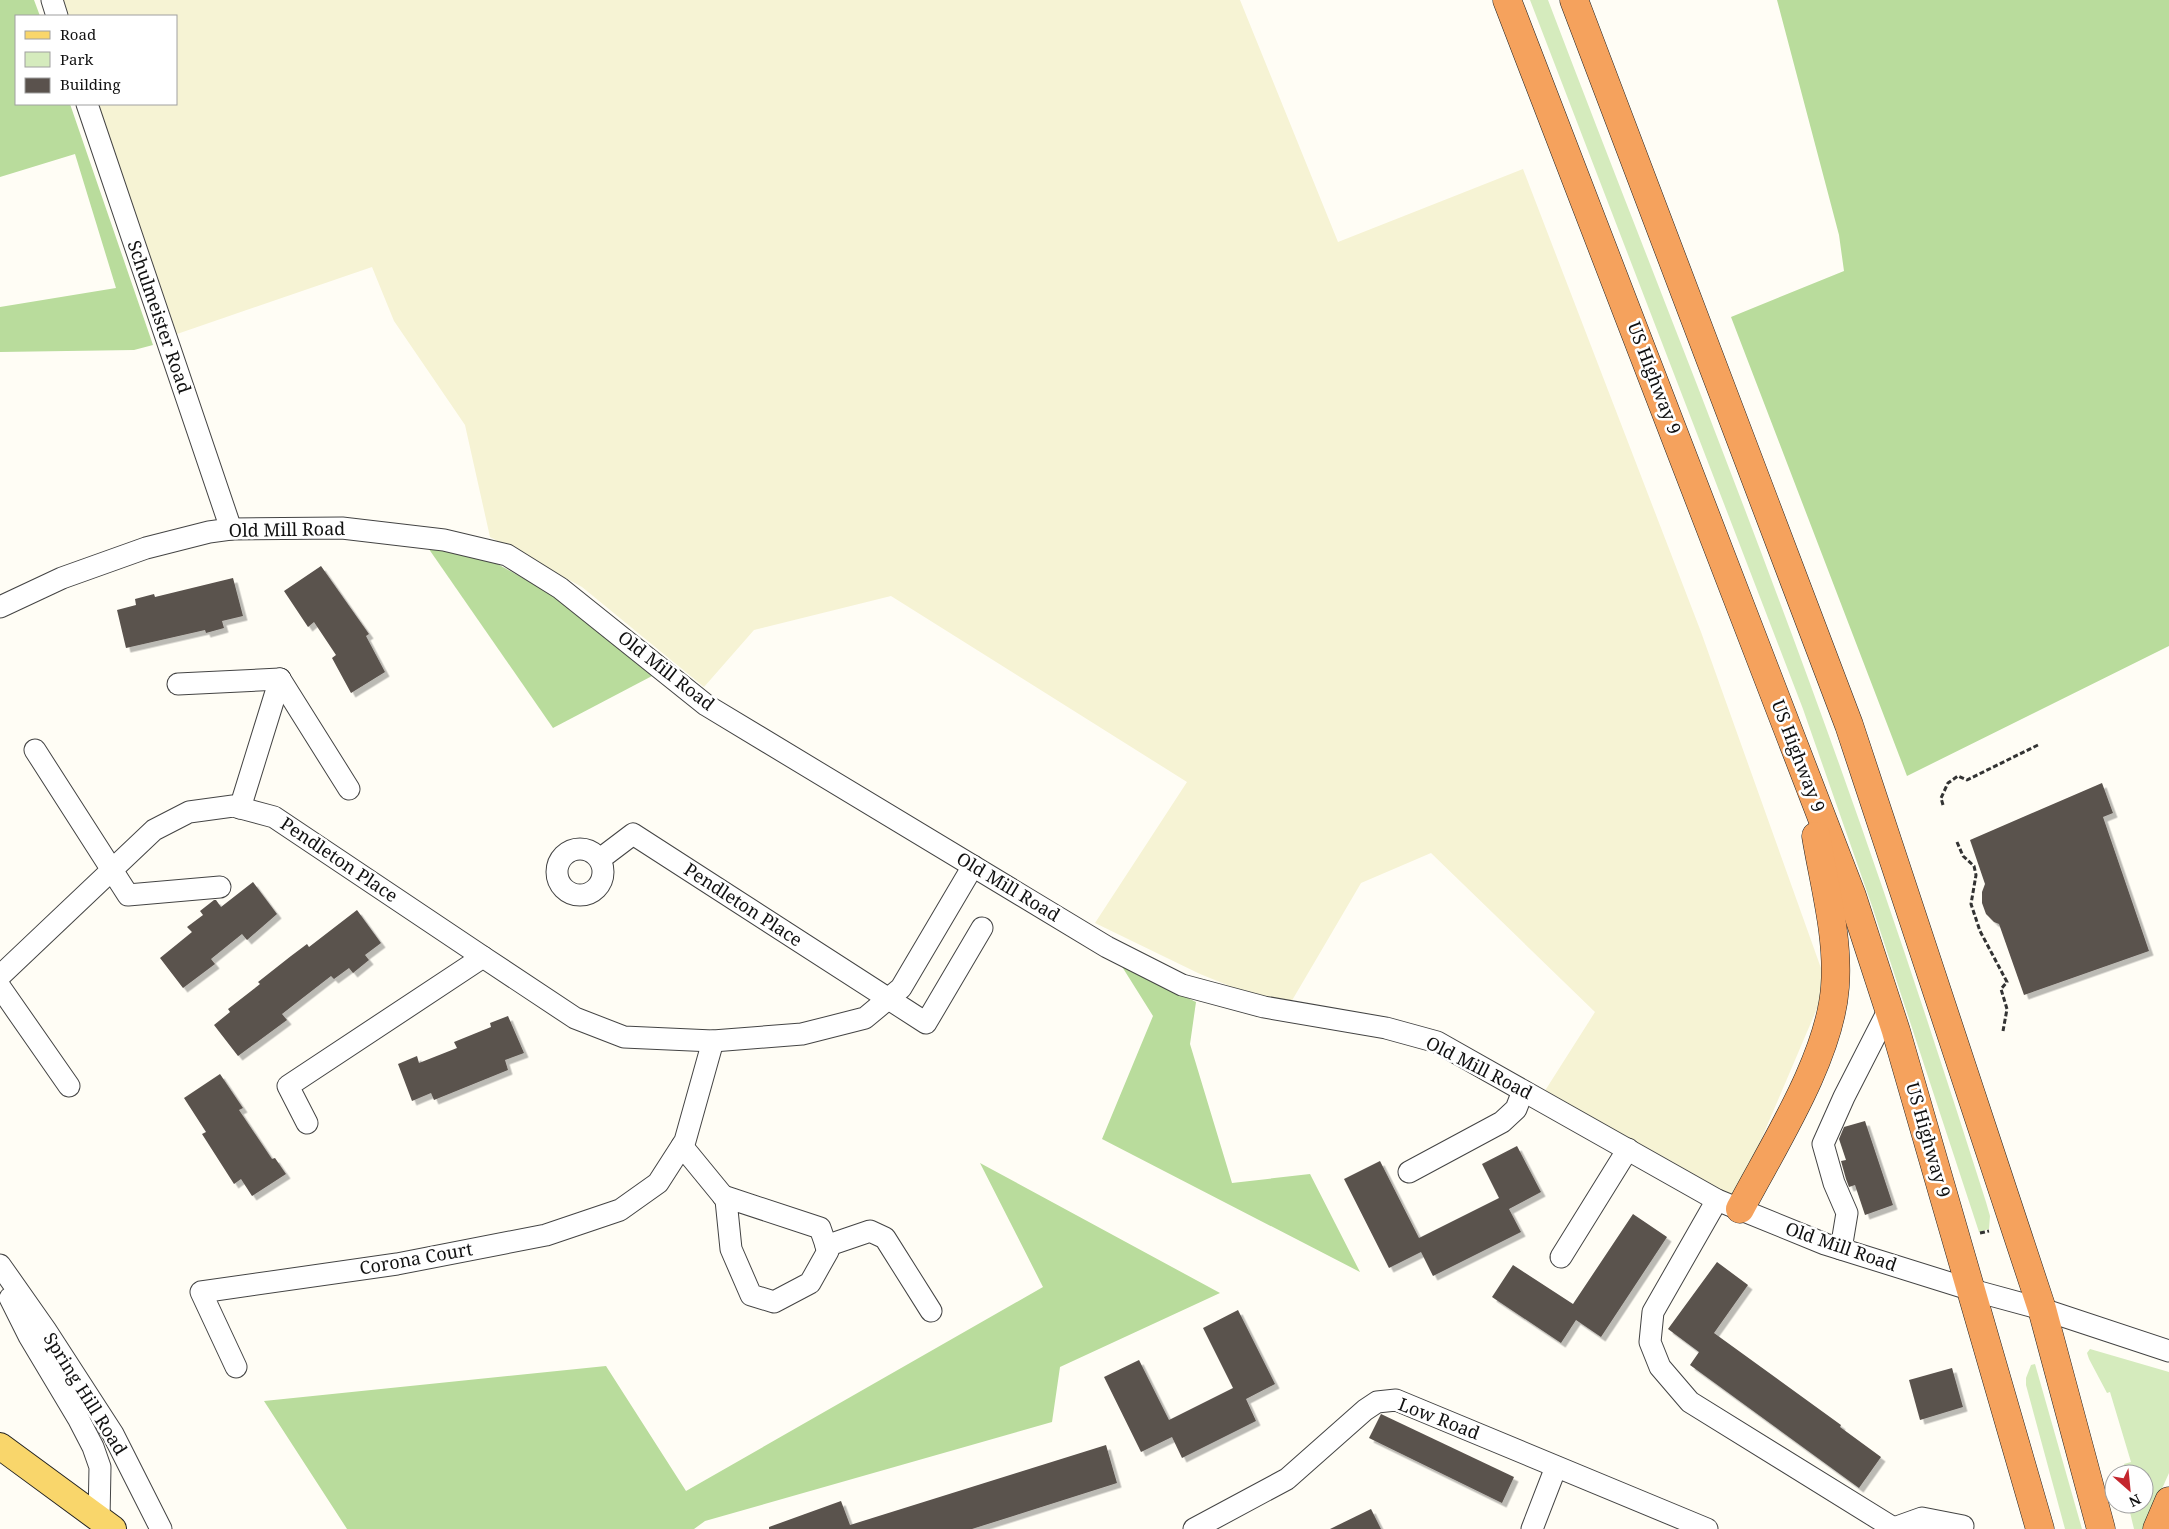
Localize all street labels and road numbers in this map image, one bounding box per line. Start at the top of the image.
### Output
street label: Schulmeister Road [123,237,197,396]
street label: US Highway 9 [1622,318,1687,437]
street label: Old Mill Road [229,516,345,542]
street label: Old Mill Road [613,625,720,716]
street label: US Highway 9 [1766,696,1831,815]
street label: Pendleton Place [276,811,403,907]
street label: Old Mill Road [952,846,1065,926]
street label: Pendleton Place [680,857,807,951]
street label: Old Mill Road [1422,1030,1537,1104]
street label: US Highway 9 [1901,1079,1957,1200]
street label: Old Mill Road [1782,1216,1900,1276]
street label: Corona Court [357,1236,474,1280]
street label: Spring Hill Road [38,1328,133,1459]
street label: Low Road [1395,1392,1483,1445]

